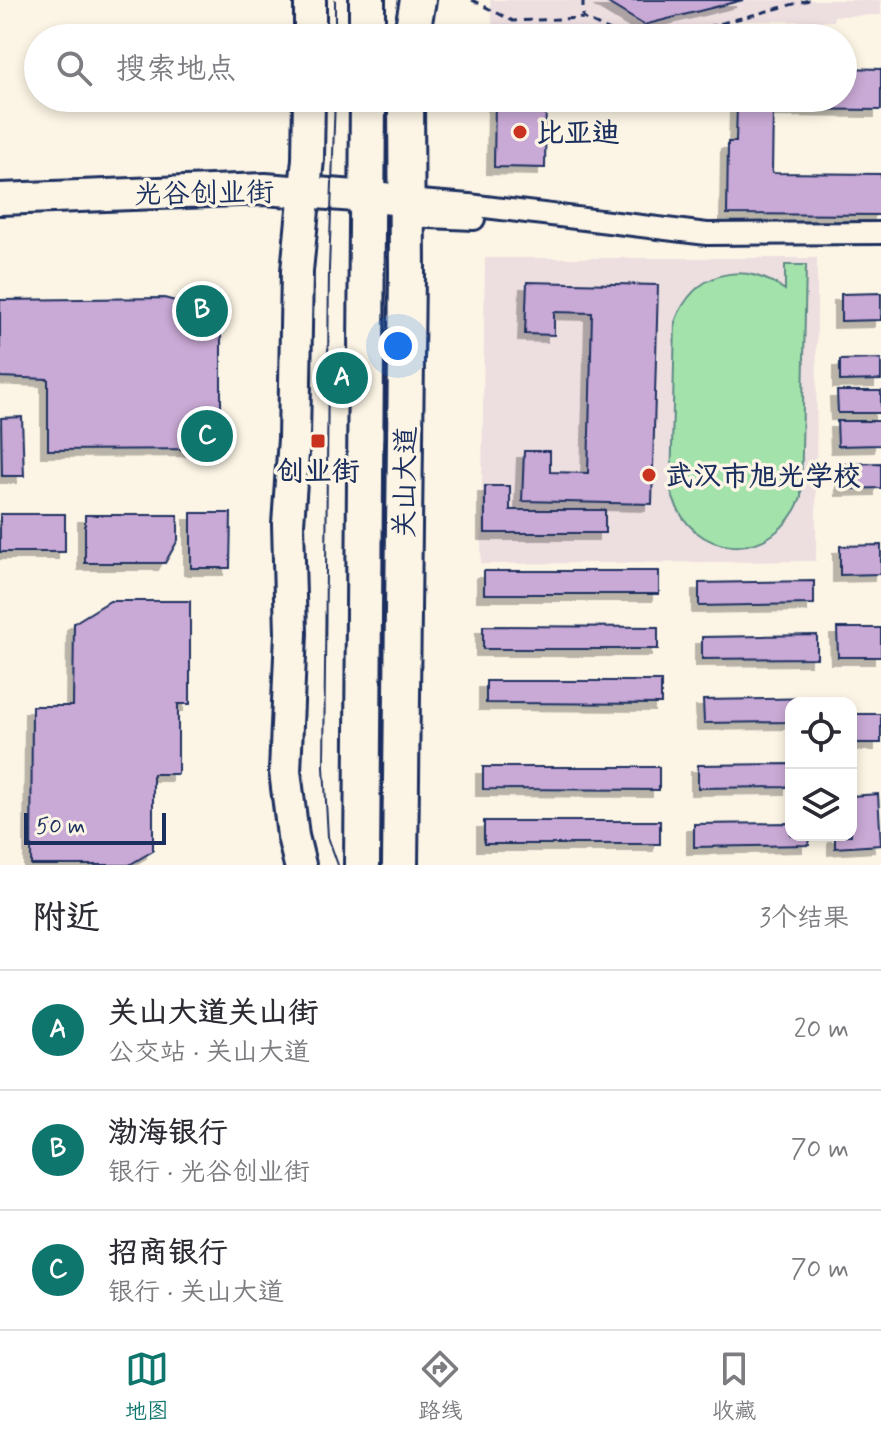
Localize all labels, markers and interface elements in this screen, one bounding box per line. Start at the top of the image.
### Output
search box [24,24,857,112]
icon: search [52,46,96,90]
text: 搜索地点 [116,50,236,89]
place label: 比亚迪 [536,116,620,153]
marker: 比亚迪 [511,123,529,141]
street label: 光谷创业街 [134,175,274,214]
pin: B [176,281,228,341]
your location [378,326,418,366]
pin: A [316,348,368,408]
pin: C [181,406,233,466]
street label: 关山大道 [387,426,426,538]
marker: 创业街 [309,432,327,450]
place label: 创业街 [276,454,360,491]
place label: 武汉市旭光学校 [665,459,861,496]
marker: 武汉市旭光学校 [640,466,658,484]
map controls [785,697,857,841]
button: locate [785,697,857,769]
button: layers [785,769,857,841]
scale bar [24,809,166,845]
text: 50 m [36,813,85,841]
text: 附近 [32,896,100,941]
text: 3个结果 [759,902,849,936]
text: 关山大道关山街 [108,994,318,1033]
text: A [49,1013,67,1047]
text: 20 m [794,1013,849,1047]
text: 公交站 · 关山大道 [108,1036,310,1070]
text: 渤海银行 [108,1114,228,1153]
text: B [50,1133,66,1167]
text: 70 m [791,1133,849,1167]
text: 银行 · 光谷创业街 [108,1156,310,1190]
text: 招商银行 [108,1234,228,1273]
text: C [49,1253,67,1287]
text: 70 m [791,1253,849,1287]
text: 银行 · 关山大道 [108,1276,284,1310]
tab: 地图 [125,1347,169,1426]
tab: 路线 [418,1347,462,1426]
tab: 收藏 [712,1347,756,1426]

